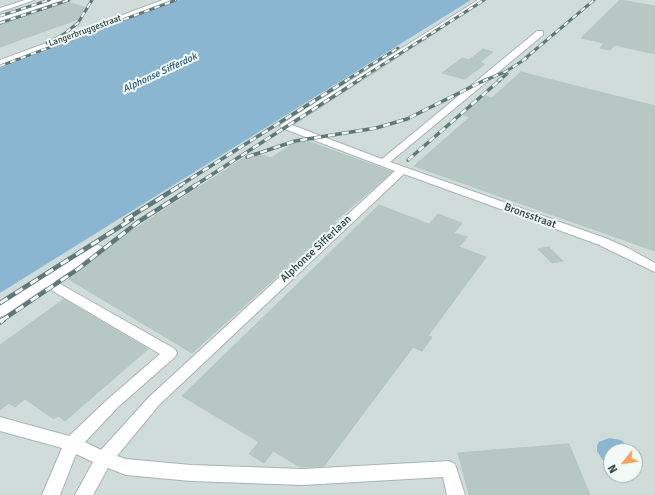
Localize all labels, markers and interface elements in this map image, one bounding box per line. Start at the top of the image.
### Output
street label: Langerbruggestraat [47,13,123,49]
water label: Alphonse Sifferdok [121,51,199,95]
street label: Bronsstraat [502,200,558,232]
street label: Alphonse Sifferlaan [278,213,354,285]
north arrow [603,443,643,483]
text: N [605,462,621,475]

